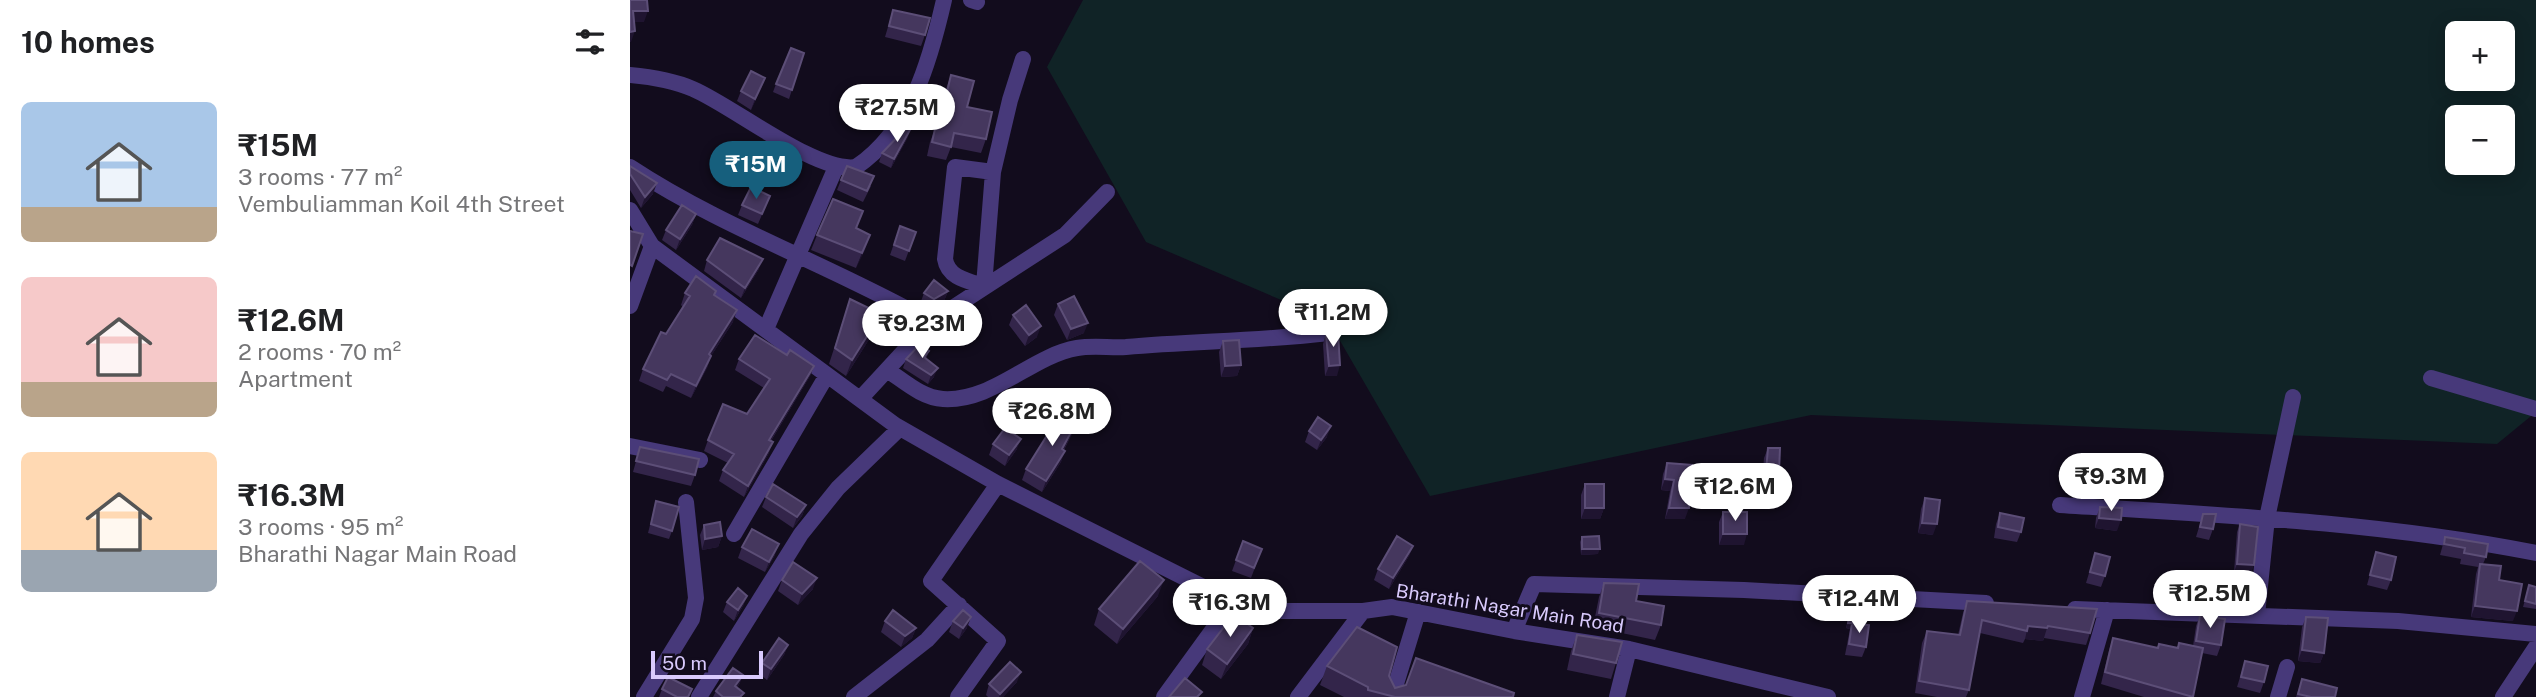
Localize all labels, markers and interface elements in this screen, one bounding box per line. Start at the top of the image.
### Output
map controls [2445,21,2515,175]
button: + [2445,21,2515,91]
icon: filters [571,23,609,61]
text: 10 homes [21,24,155,60]
pin: ₹27.5M [840,85,954,144]
text: ₹27.5M [855,93,939,120]
button: − [2445,105,2515,175]
text: ₹15M [238,127,318,163]
icon: home [77,130,161,214]
pin: ₹15M [715,142,797,201]
text: ₹15M [725,150,787,177]
text: 3 rooms · 77 m² [238,163,402,190]
text: Vembuliamman Koil 4th Street [238,190,565,217]
pin: ₹11.2M [1276,290,1390,349]
text: ₹11.2M [1295,298,1371,325]
pin: ₹9.23M [865,300,979,360]
text: ₹12.6M [238,302,345,338]
icon: home [77,305,161,389]
text: ₹9.23M [878,309,966,336]
text: 2 rooms · 70 m² [238,338,401,365]
text: Apartment [238,365,353,392]
pin: ₹26.8M [995,388,1109,448]
text: ₹26.8M [1008,397,1096,424]
pin: ₹9.3M [2062,454,2160,513]
text: ₹9.3M [2075,462,2147,489]
pin: ₹12.6M [1678,463,1792,523]
text: ₹12.6M [1694,472,1776,499]
text: ₹16.3M [238,477,346,513]
icon: home [77,480,161,564]
text: 3 rooms · 95 m² [238,513,404,540]
text: Bharathi Nagar Main Road [238,540,517,567]
pin: ₹12.5M [2153,570,2267,630]
pin: ₹12.4M [1802,576,1916,635]
street label: Bharathi Nagar Main Road [1394,579,1626,637]
text: ₹12.5M [2169,579,2251,606]
pin: ₹16.3M [1173,580,1287,639]
text: ₹12.4M [1818,584,1900,611]
text: ₹16.3M [1189,588,1271,615]
scale bar [651,648,763,680]
text: 50 m [662,652,707,674]

